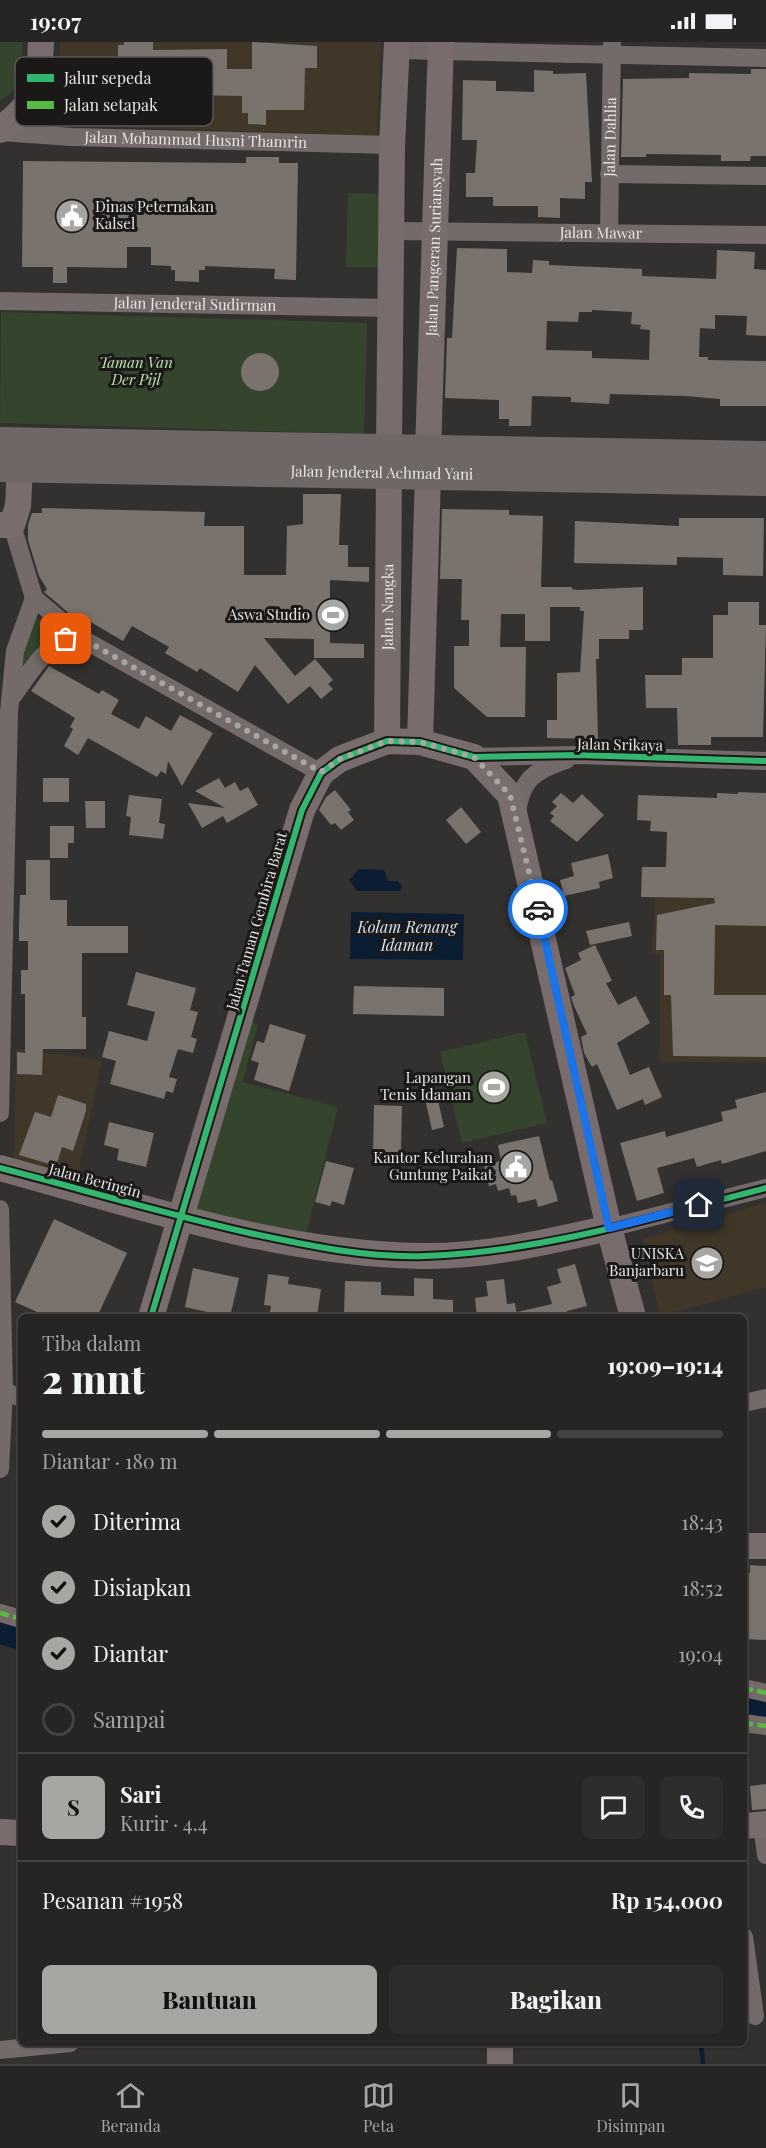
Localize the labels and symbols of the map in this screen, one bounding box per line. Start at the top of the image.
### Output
legend [15,57,213,126]
text: Jalur sepeda [63,67,151,88]
text: Jalan setapak [63,94,158,115]
street label: Jalan Dahlia [599,96,620,178]
street label: Jalan Mohammad Husni Thamrin [83,126,307,152]
street label: Jalan Pangeran Suriansyah [421,157,446,338]
place label: Dinas Peternakan Kalsel [95,196,214,233]
public building icon: Dinas Peternakan Kalsel [54,198,90,234]
street label: Jalan Mawar [559,222,643,243]
street label: Jalan Jenderal Sudirman [112,292,277,315]
park label: Taman Van Der Pijl [99,352,173,389]
street label: Jalan Jenderal Achmad Yani [289,460,474,484]
street label: Jalan Nangka [377,563,397,651]
sports icon: Aswa Studio [315,597,351,633]
place label: Aswa Studio [227,604,310,624]
pin [40,613,91,664]
street label: Jalan Srikaya [576,733,664,755]
street label: Jalan Taman Gembira Barat [221,829,291,1013]
courier [508,879,568,939]
water label: Kolam Renang Idaman [356,916,459,955]
place label: Lapangan Tenis Idaman [380,1067,471,1104]
sports icon: Lapangan Tenis Idaman [476,1069,512,1105]
place label: Kantor Kelurahan Guntung Paikat [373,1147,494,1184]
public building icon: Kantor Kelurahan Guntung Paikat [498,1149,534,1185]
street label: Jalan Beringin [46,1158,144,1202]
pin [673,1179,724,1230]
place label: UNISKA Banjarbaru [609,1243,685,1280]
school or university icon: UNISKA Banjarbaru [689,1245,725,1281]

